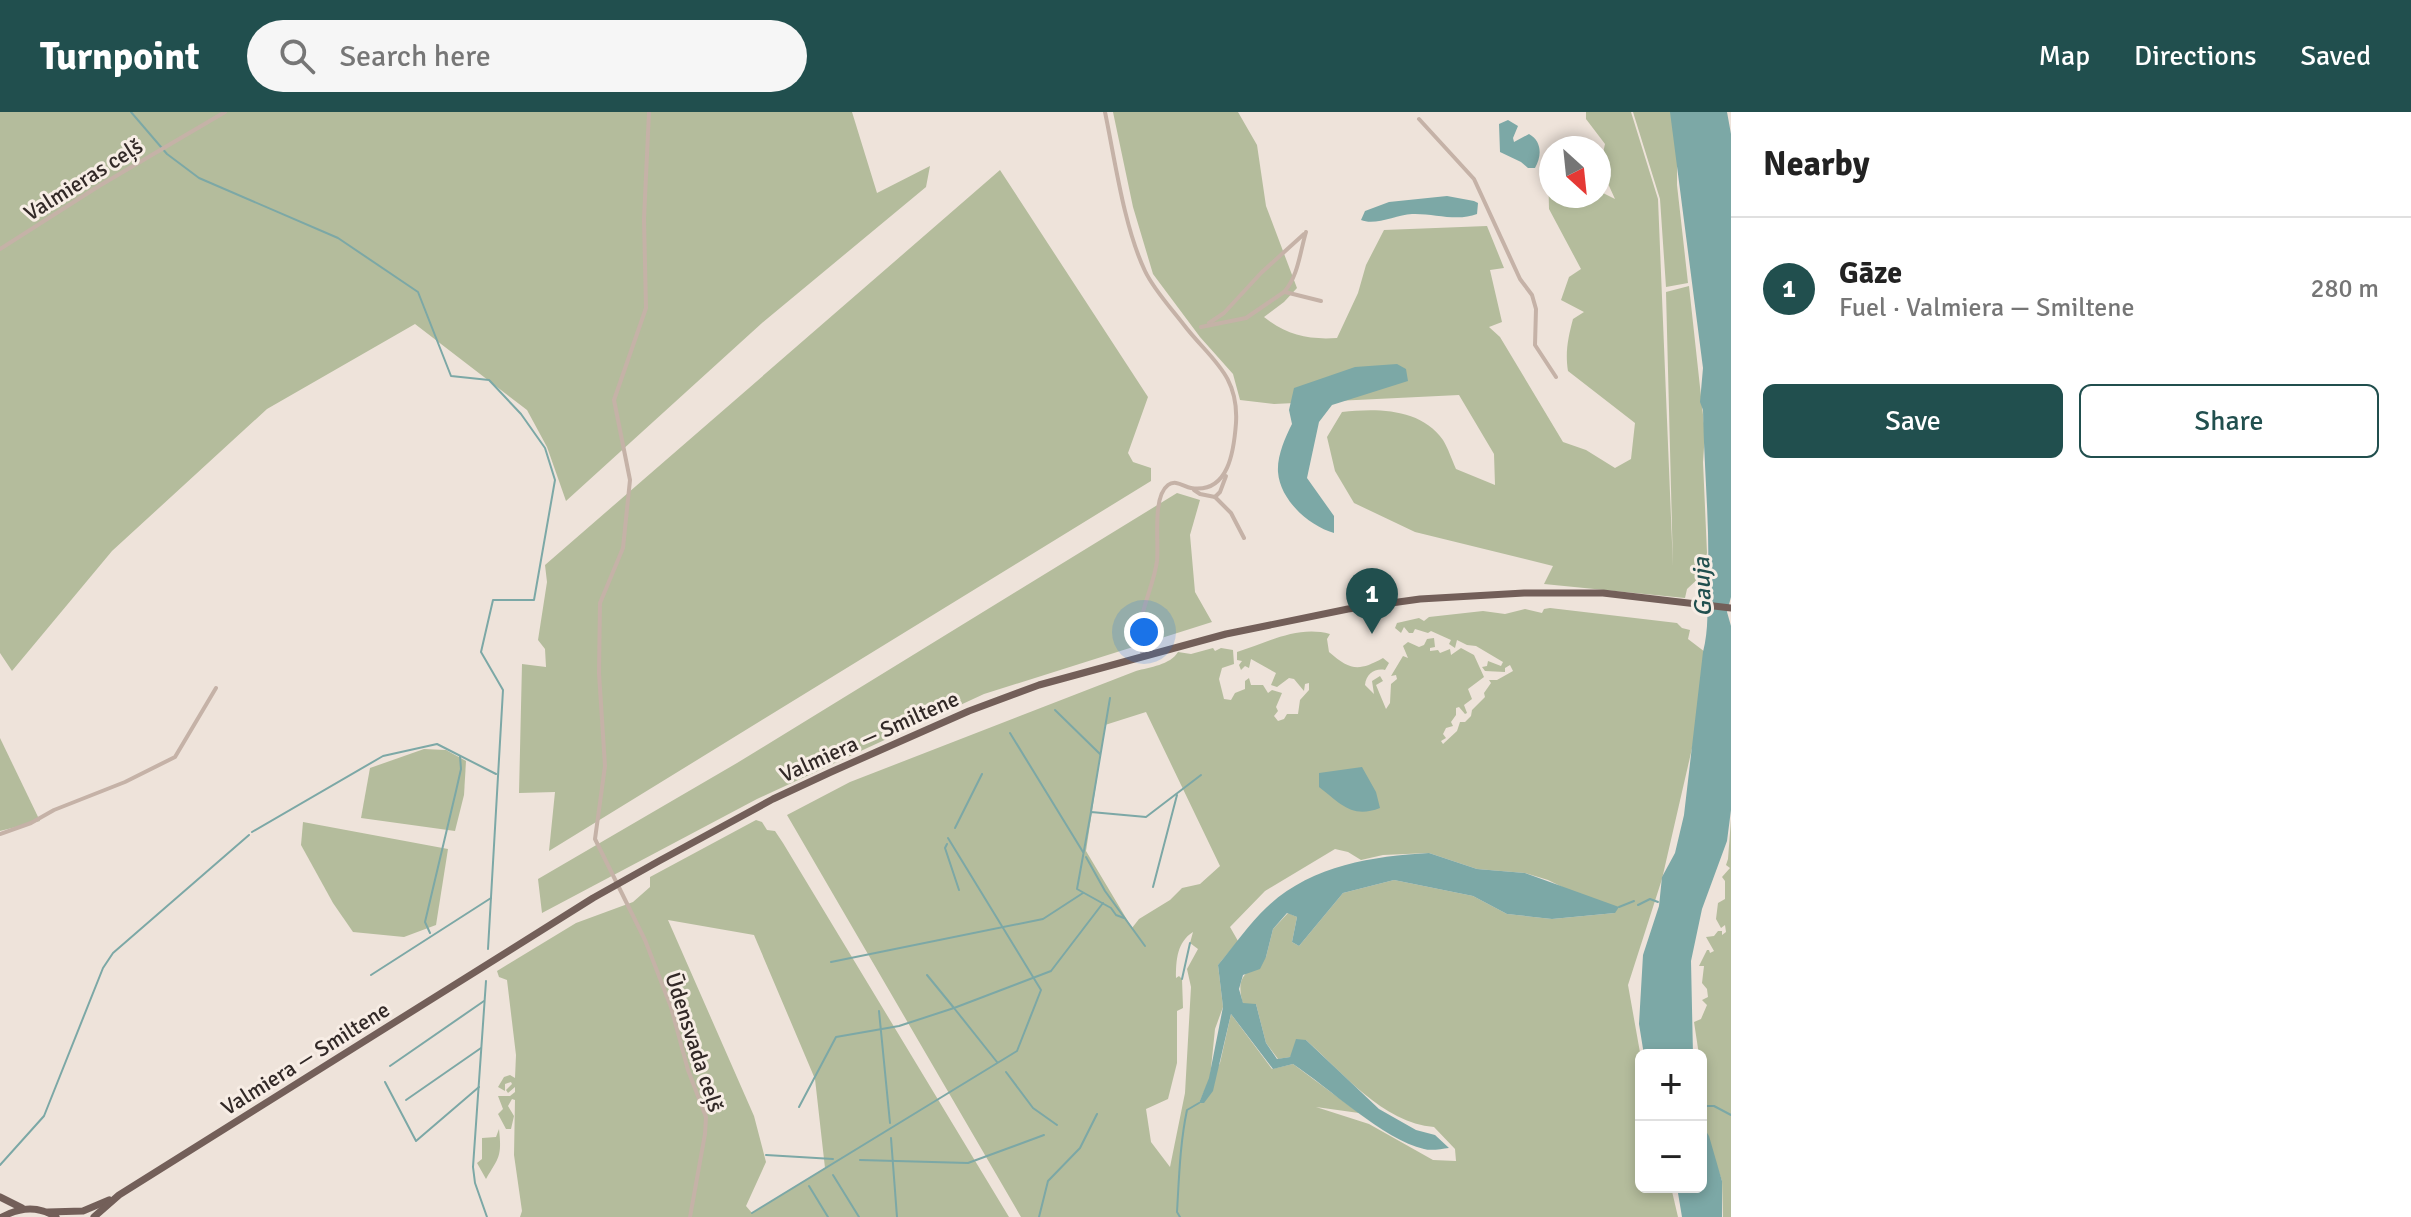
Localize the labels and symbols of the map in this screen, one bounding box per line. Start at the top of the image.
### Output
street label: Valmieras ceļš [19,132,148,227]
north arrow [1539,136,1611,208]
water label: Gauja [1686,556,1718,617]
pin: 1 [1346,568,1398,634]
your location [1124,612,1164,652]
street label: Valmiera — Smiltene [775,685,963,788]
street label: Ūdensvada ceļš [659,969,730,1115]
street label: Valmiera — Smiltene [216,996,394,1121]

